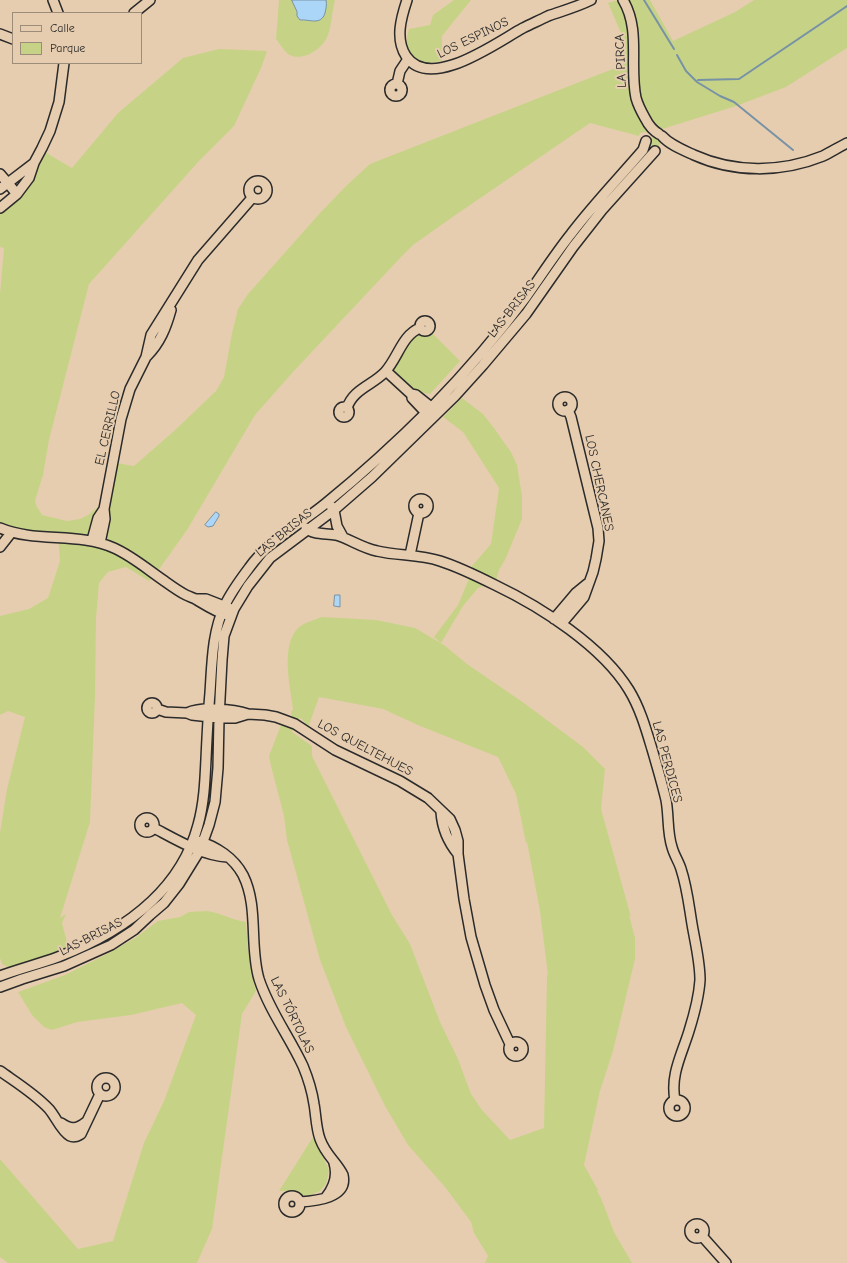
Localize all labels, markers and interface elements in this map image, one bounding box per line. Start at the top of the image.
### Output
legend [12,12,142,64]
street label: LOS ESPINOS [435,14,511,62]
text: Calle [50,21,75,35]
street label: LA PIRCA [612,34,630,88]
text: Parque [50,41,85,55]
street label: LAS BRISAS [485,277,539,341]
street label: EL CERRILLO [92,389,124,467]
street label: LOS CHERCANES [581,433,617,533]
street label: LAS BRISAS [253,505,315,561]
street label: LOS QUELTEHUES [315,716,415,780]
street label: LAS PERDICES [649,719,685,805]
street label: LAS BRISAS [57,915,125,959]
street label: LAS TÓRTOLAS [267,974,317,1056]

